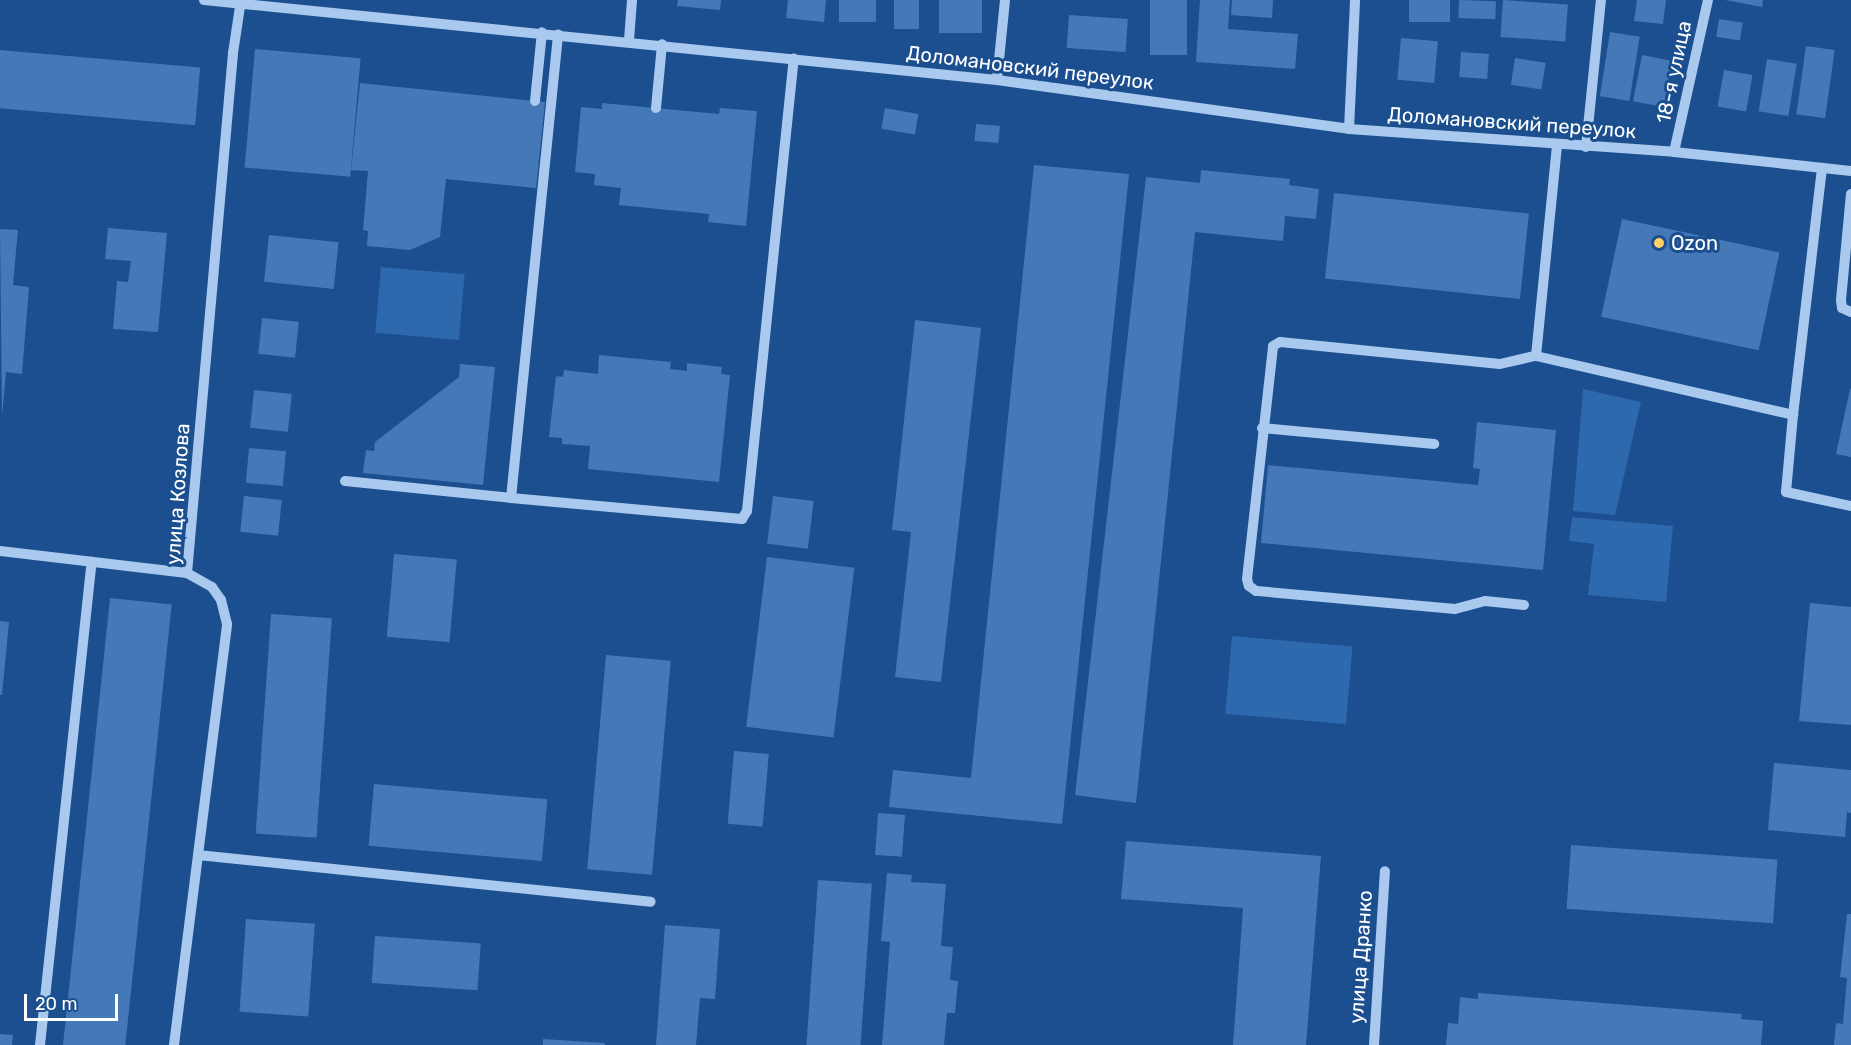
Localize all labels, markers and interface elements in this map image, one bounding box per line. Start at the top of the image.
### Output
street label: 18-я улица [1651,19,1697,125]
street label: Доломановский переулок [905,41,1155,95]
street label: Доломановский переулок [1387,102,1637,144]
place label: Ozon [1671,231,1718,255]
marker: Ozon [1652,236,1666,250]
street label: улица Козлова [161,422,195,566]
street label: улица Дранко [1344,890,1378,1024]
scale bar [27,982,122,1020]
text: 20 m [35,993,77,1015]

